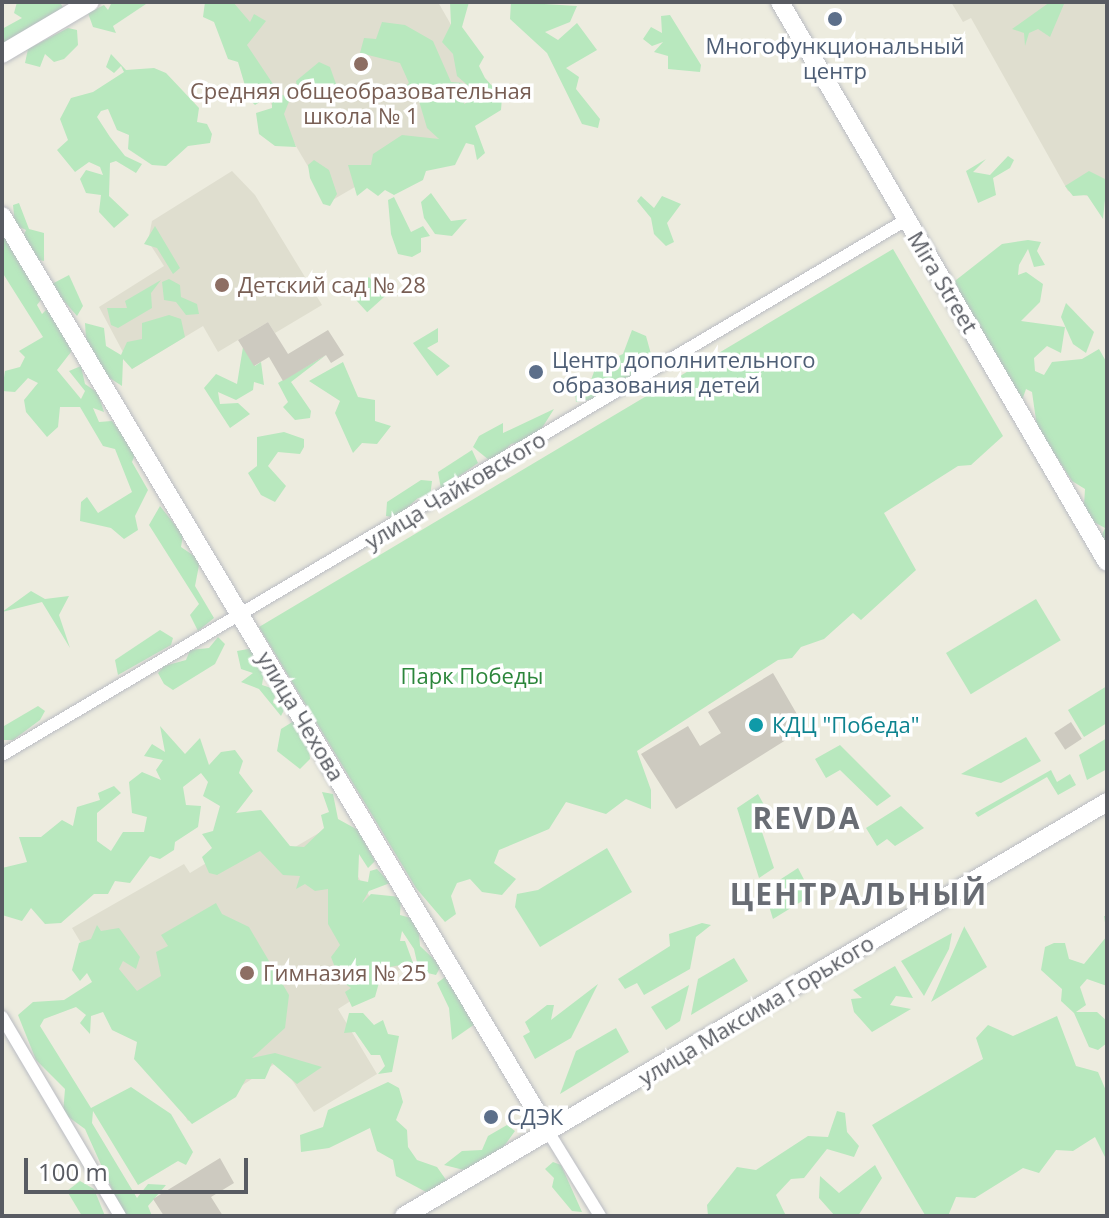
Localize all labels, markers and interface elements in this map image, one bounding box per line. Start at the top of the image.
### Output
marker: Многофункциональный центр [826,10,844,28]
place label: Многофункциональный центр [705,32,965,84]
marker: Средняя общеобразовательная школа № 1 [352,55,370,73]
place label: Средняя общеобразовательная школа № 1 [190,77,532,128]
street label: Mira Street [902,226,984,338]
place label: Детский сад № 28 [238,272,426,298]
marker: Детский сад № 28 [213,276,231,294]
place label: Центр дополнительного образования детей [552,346,815,398]
marker: Центр дополнительного образования детей [527,363,545,381]
street label: улица Чайковского [360,426,550,554]
street label: улица Чехова [252,646,350,786]
park label: Парк Победы [400,663,544,689]
place label: КДЦ "Победа" [772,712,919,738]
marker: КДЦ "Победа" [747,716,765,734]
district label: REVDA [752,800,862,836]
district label: ЦЕНТРАЛЬНЫЙ [730,876,988,912]
street label: улица Максима Горького [634,929,878,1091]
place label: Гимназия № 25 [263,960,427,986]
marker: Гимназия № 25 [238,964,256,982]
place label: СДЭК [507,1104,563,1130]
marker: СДЭК [482,1108,500,1126]
scale bar [28,1142,252,1192]
text: 100 m [38,1155,108,1188]

